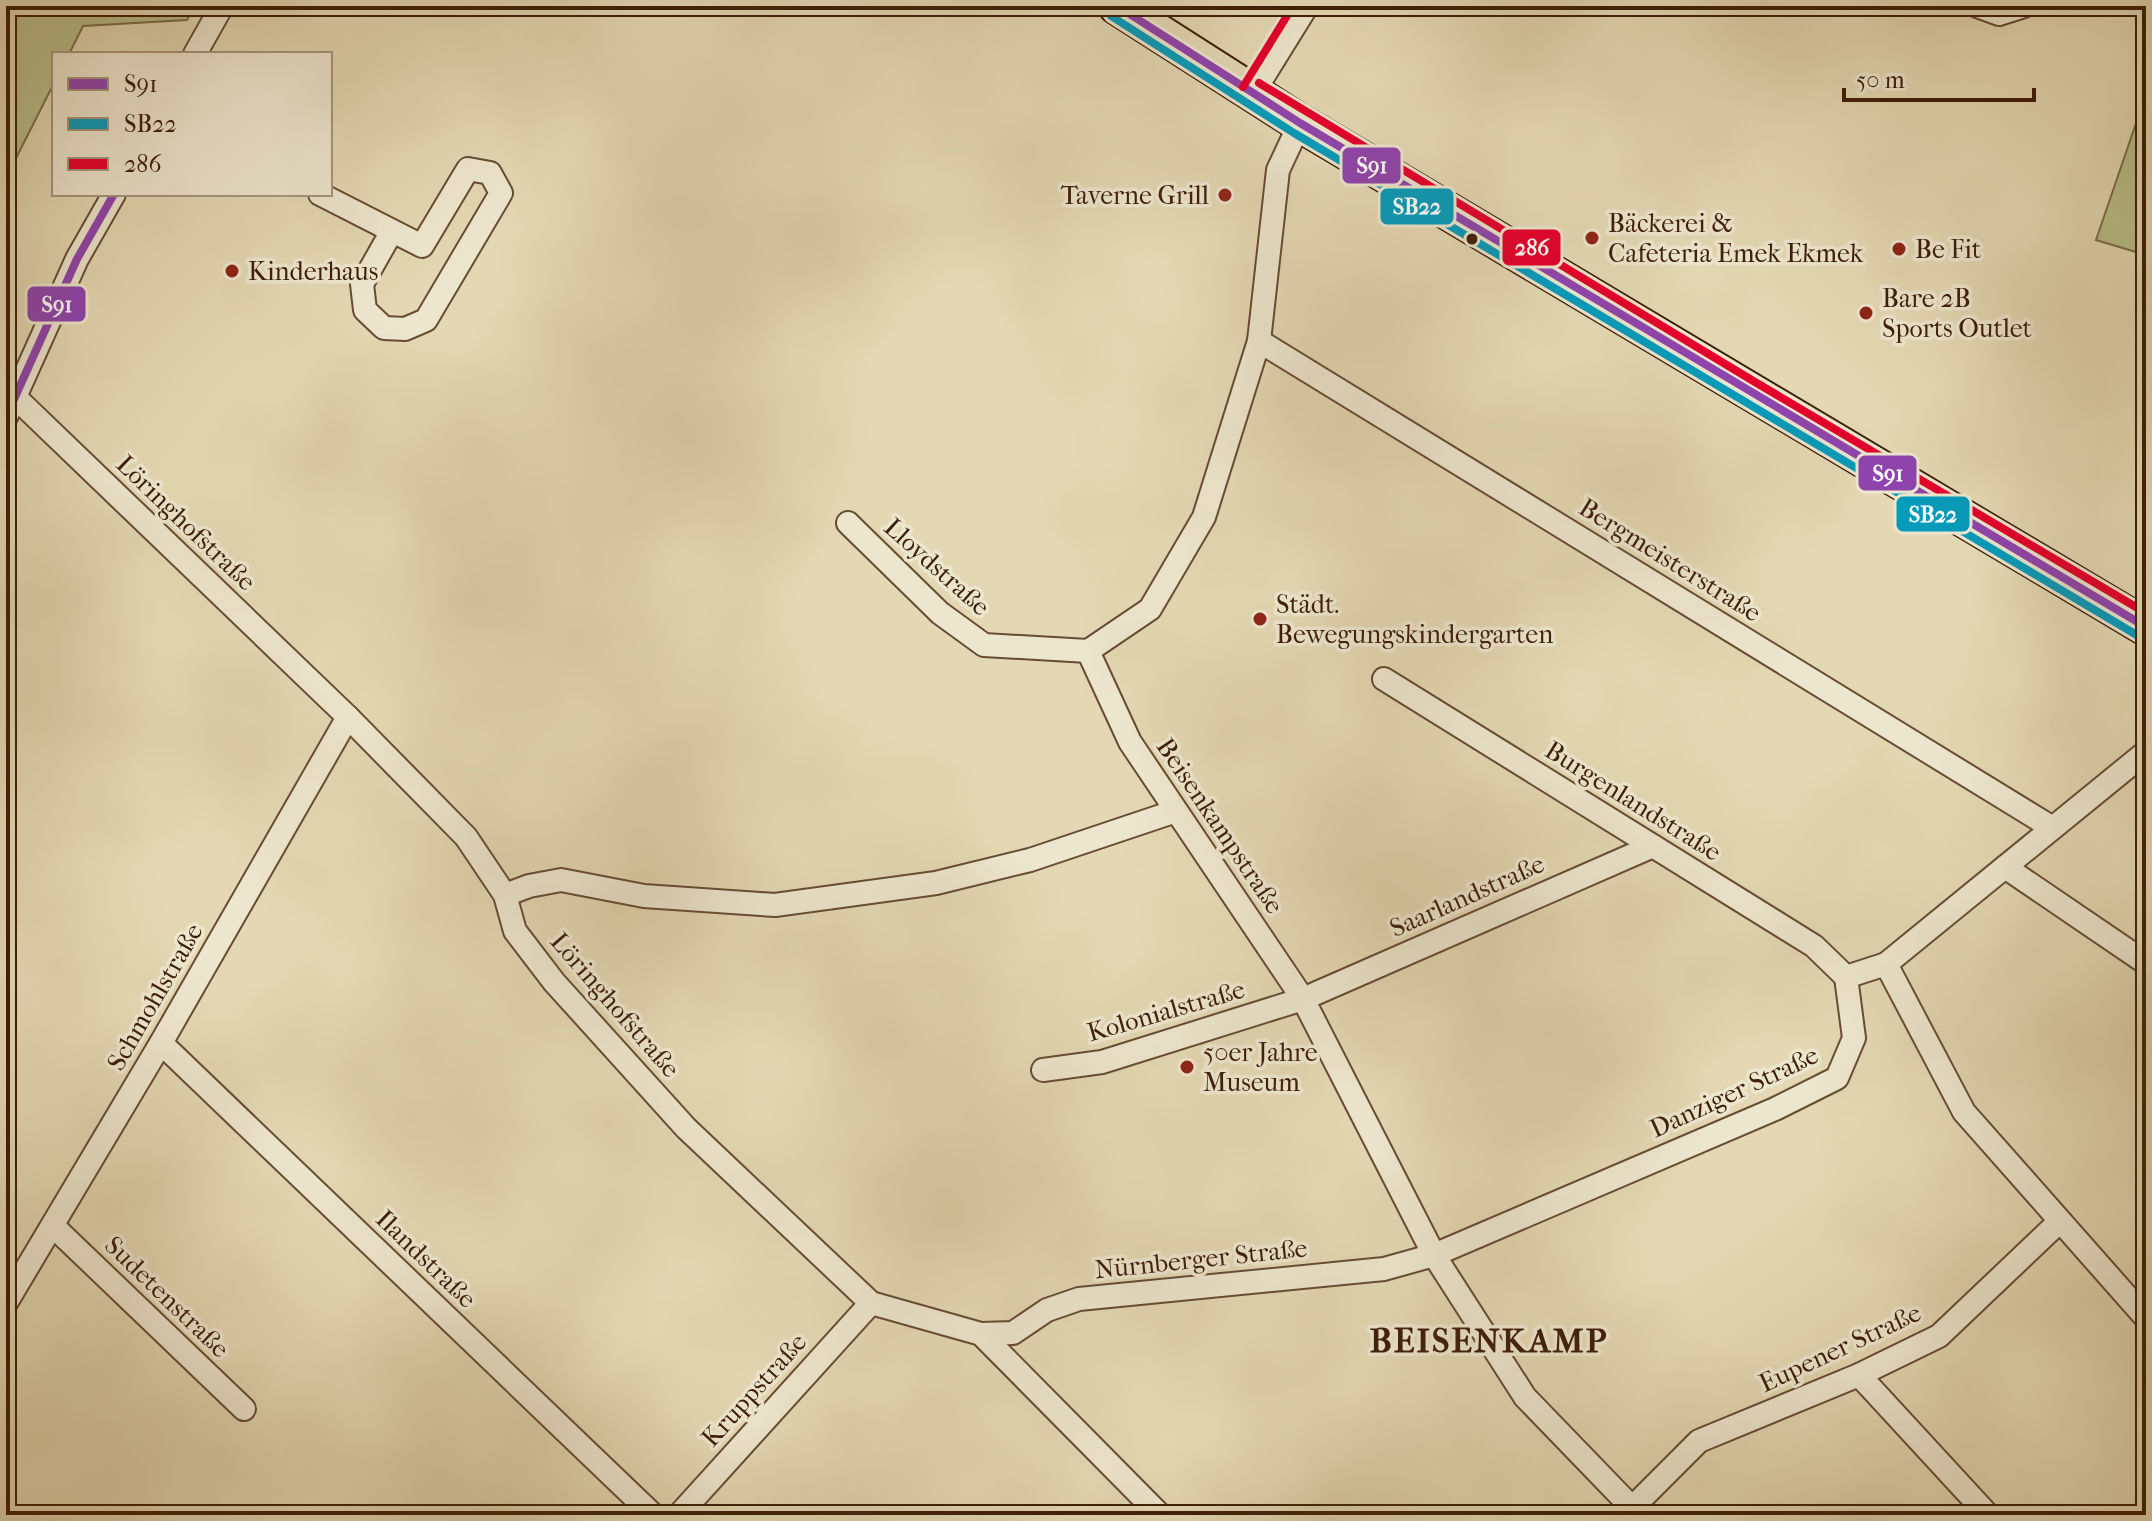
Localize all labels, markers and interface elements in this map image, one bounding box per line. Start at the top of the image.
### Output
legend [52,52,332,196]
scale bar [1844,52,2034,102]
text: 50 m [1856,66,1905,94]
text: S91 [124,70,158,98]
text: SB22 [124,110,177,138]
line badge: S91 [1341,146,1402,185]
text: 286 [124,150,162,178]
text: S91 [1357,153,1387,179]
place label: Taverne Grill [1061,180,1209,211]
marker: Taverne Grill [1216,186,1234,204]
line badge: SB22 [1379,187,1455,226]
text: SB22 [1393,194,1441,220]
place label: Bäckerei & Cafeteria Emek Ekmek [1608,208,1864,269]
line badge: 286 [1501,228,1562,267]
marker: Bäckerei & Cafeteria Emek Ekmek [1583,229,1601,247]
unlabelled marker [1464,231,1480,247]
place label: Be Fit [1915,234,1982,265]
text: 286 [1515,235,1550,261]
marker: Be Fit [1890,240,1908,258]
place label: Kinderhaus [248,256,378,287]
marker: Kinderhaus [223,262,241,280]
place label: Bare 2B Sports Outlet [1882,283,2033,344]
line badge: S91 [26,285,87,323]
text: S91 [42,292,72,318]
marker: Bare 2B Sports Outlet [1857,304,1875,322]
street label: Löringhofstraße [110,449,262,597]
line badge: S91 [1857,454,1918,492]
text: S91 [1873,461,1903,487]
street label: Bergmeisterstraße [1573,492,1767,628]
line badge: SB22 [1895,495,1971,533]
text: SB22 [1909,502,1957,528]
street label: Lloydstraße [878,512,996,623]
place label: Städt. Bewegungskindergarten [1276,589,1553,650]
marker: Städt. Bewegungskindergarten [1251,610,1269,628]
street label: Beisenkampstraße [1150,732,1290,920]
street label: Burgenlandstraße [1539,734,1727,868]
street label: Saarlandstraße [1385,848,1549,944]
street label: Schmohlstraße [100,918,210,1076]
street label: Löringhofstraße [544,926,686,1084]
street label: Kolonialstraße [1084,974,1249,1048]
place label: 50er Jahre Museum [1203,1037,1318,1098]
street label: Danziger Straße [1645,1039,1823,1145]
marker: 50er Jahre Museum [1178,1058,1196,1076]
street label: Ilandstraße [369,1204,483,1315]
street label: Sudetenstraße [98,1230,236,1364]
street label: Nürnberger Straße [1093,1232,1309,1286]
street label: Eupener Straße [1754,1297,1926,1399]
district label: BEISENKAMP [1370,1321,1608,1361]
street label: Kruppstraße [695,1327,813,1453]

